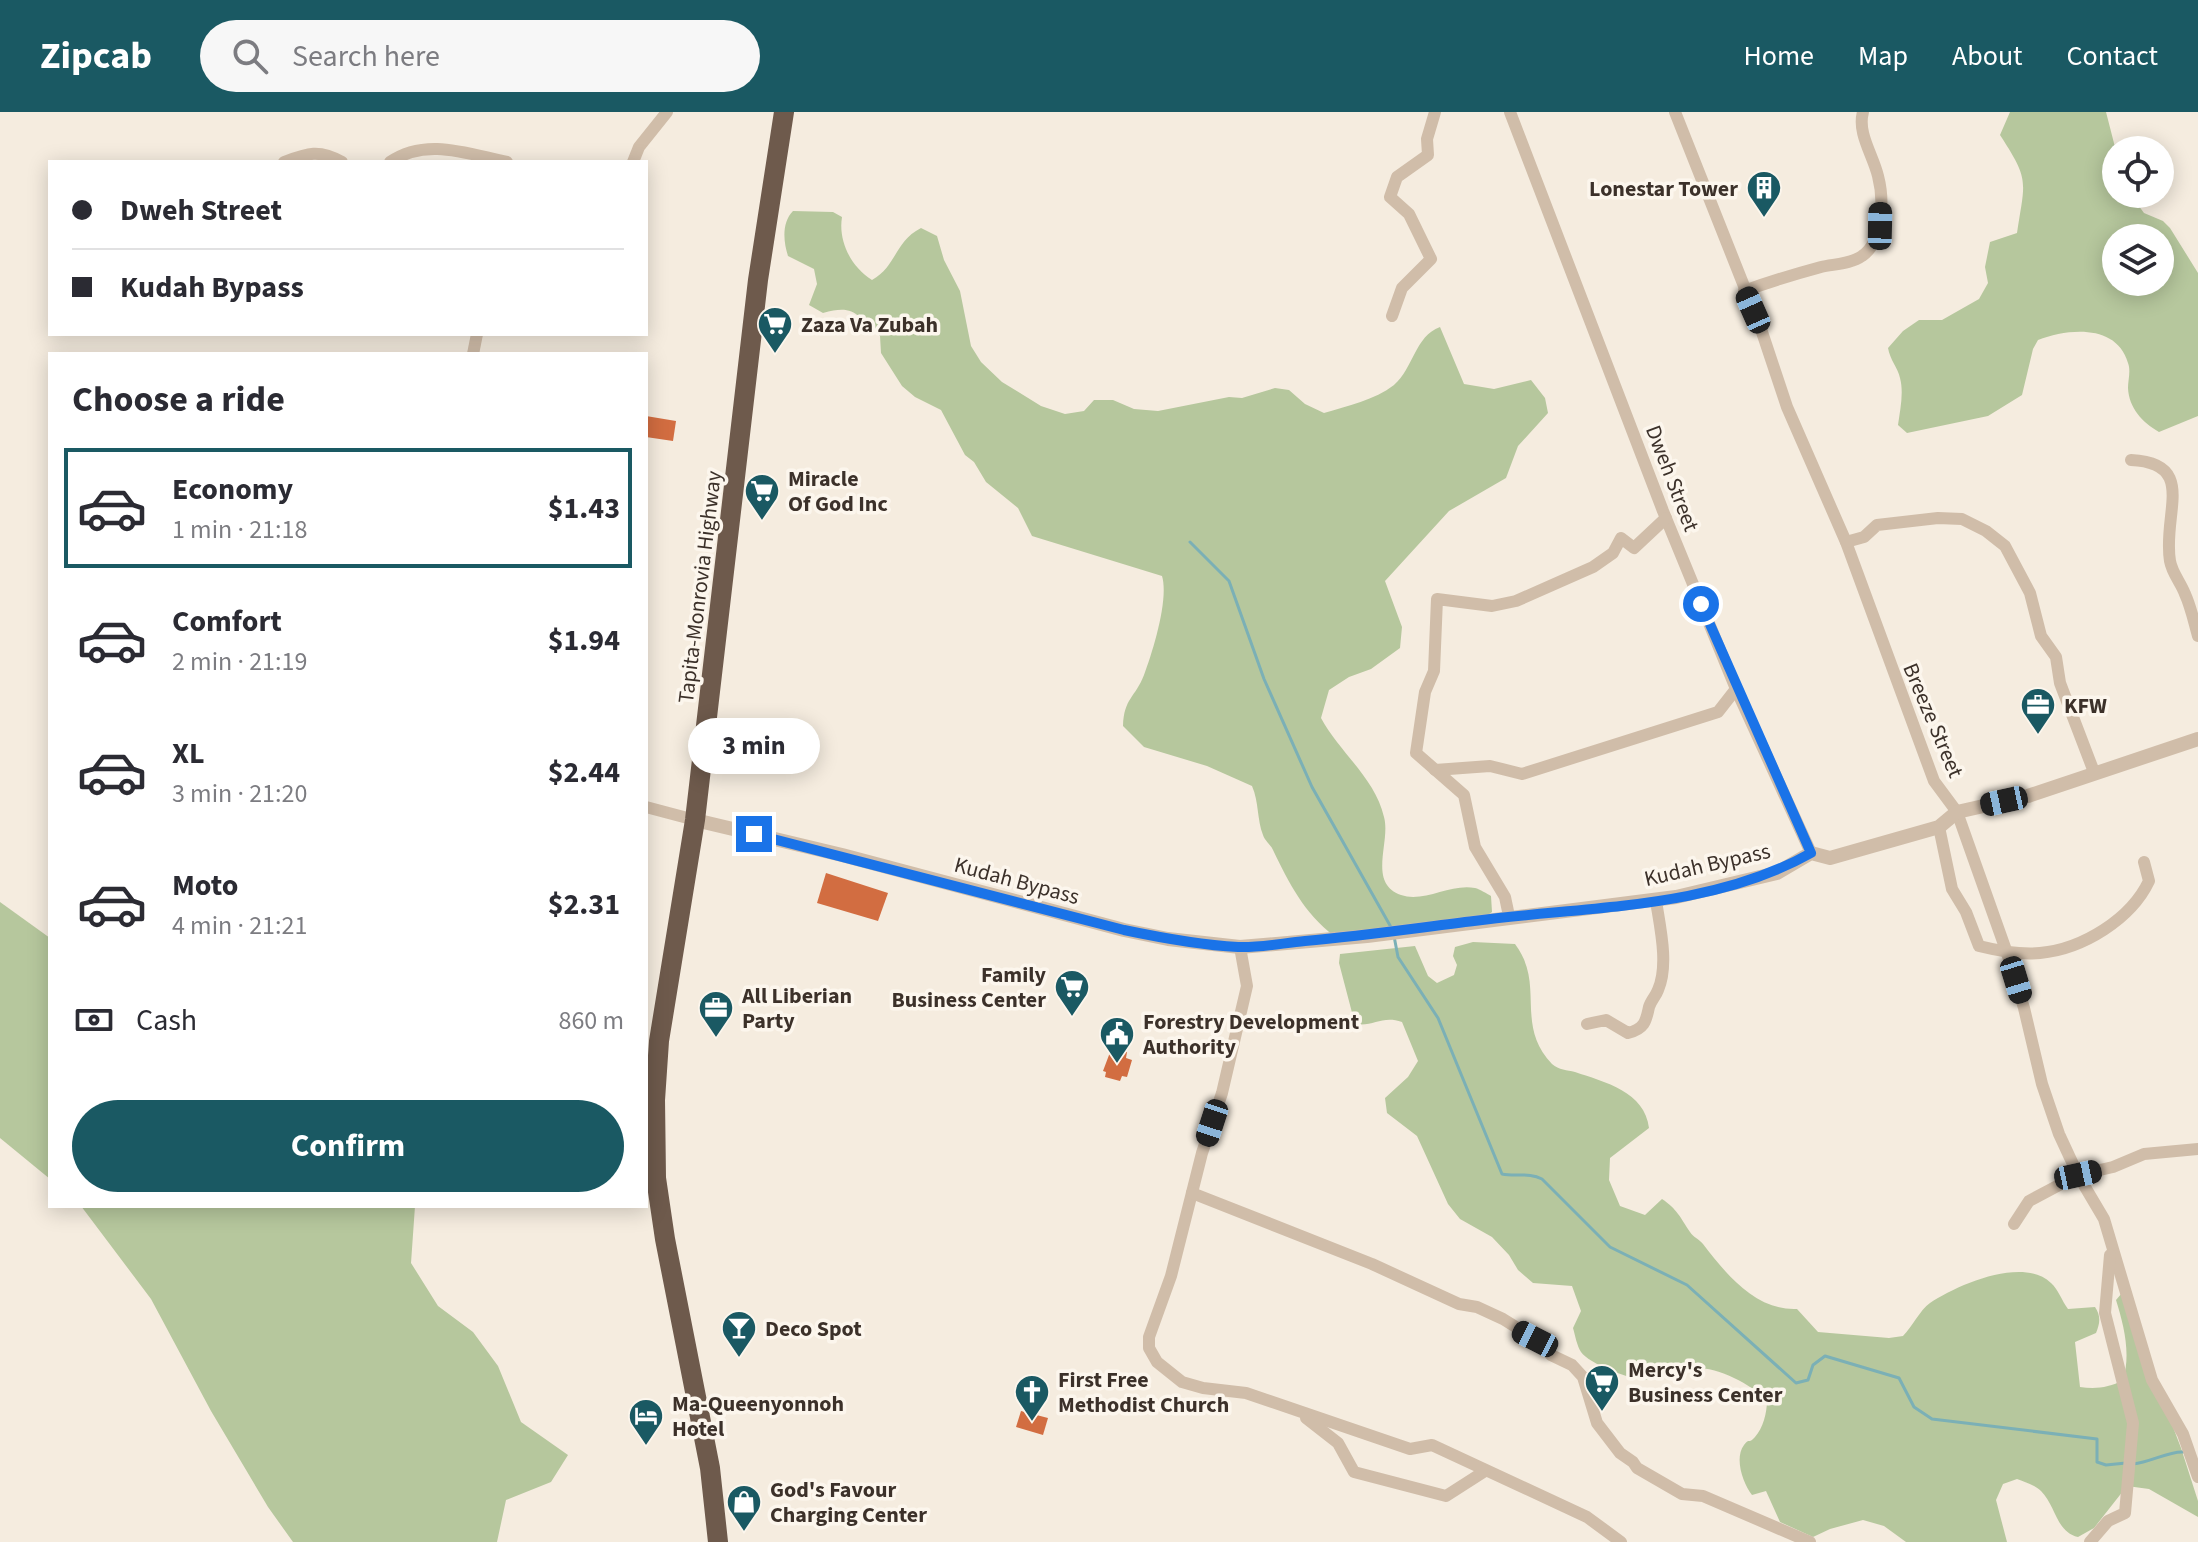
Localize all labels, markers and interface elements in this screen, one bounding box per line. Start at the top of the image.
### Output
search box [200,20,760,92]
text: Zipcab [40,29,152,83]
icon: search [228,34,272,78]
text: Search here [292,35,440,78]
text: Home [1743,36,1814,76]
text: Map [1858,36,1908,76]
text: About [1952,36,2023,76]
text: Contact [2067,36,2158,76]
map controls [2102,136,2174,296]
button: locate [2102,136,2174,208]
building icon: Lonestar Tower [1745,169,1783,219]
place label: Lonestar Tower [1589,173,1738,205]
text: Dweh Street [120,189,282,232]
car [1868,202,1892,250]
button: layers [2102,224,2174,296]
text: Kudah Bypass [120,266,304,309]
car [1732,283,1774,337]
supermarket icon: Zaza Va Zubah [756,305,794,355]
place label: Zaza Va Zubah [801,309,938,341]
text: Choose a ride [72,374,285,425]
street label: Dweh Street [1637,420,1707,537]
place label: Miracle Of God Inc [788,463,888,520]
text: Economy [172,468,293,511]
street label: Tapita-Monrovia Highway [670,468,730,705]
icon: car [76,472,148,544]
supermarket icon: Miracle Of God Inc [743,472,781,522]
text: $1.43 [548,487,620,530]
text: 1 min · 21:18 [172,511,307,548]
route start [1683,586,1719,622]
text: Comfort [172,600,282,643]
icon: car [76,604,148,676]
text: $1.94 [548,619,620,662]
text: 2 min · 21:19 [172,643,307,680]
street label: Breeze Street [1895,658,1972,783]
office icon: KFW [2019,686,2057,736]
place label: KFW [2064,690,2107,722]
callout: 3 min [688,718,820,774]
text: 3 min [722,727,786,764]
text: XL [172,732,205,775]
icon: car [76,736,148,808]
text: $2.44 [548,751,620,794]
text: 3 min · 21:20 [172,775,307,812]
car [1978,784,2030,818]
route end [736,816,772,852]
street label: Kudah Bypass [1641,835,1773,895]
street label: Kudah Bypass [951,849,1083,913]
text: Moto [172,864,238,907]
icon: car [76,868,148,940]
text: $2.31 [548,883,620,926]
text: 4 min · 21:21 [172,907,307,944]
car [1998,954,2034,1006]
place label: Family Business Center [892,959,1047,1016]
supermarket icon: Family Business Center [1053,968,1091,1018]
place label: All Liberian Party [741,980,852,1037]
office icon: All Liberian Party [697,989,735,1039]
icon: cash [72,998,116,1042]
text: Cash [136,999,197,1042]
text: 860 m [558,1002,624,1039]
place label: Forestry Development Authority [1142,1006,1360,1063]
public building icon: Forestry Development Authority [1098,1015,1136,1065]
car [1193,1096,1231,1150]
button: Confirm [72,1100,624,1192]
car [2052,1158,2104,1192]
bar icon: Deco Spot [720,1309,758,1359]
place label: Deco Spot [765,1313,862,1345]
car [1508,1317,1562,1361]
place label: Mercy's Business Center [1628,1354,1783,1411]
supermarket icon: Mercy's Business Center [1583,1363,1621,1413]
place label: First Free Methodist Church [1058,1364,1229,1421]
church icon: First Free Methodist Church [1013,1373,1051,1423]
place label: Ma-Queenyonnoh Hotel [672,1388,844,1445]
hotel icon: Ma-Queenyonnoh Hotel [627,1397,665,1447]
place label: God's Favour Charging Center [770,1474,927,1531]
shop icon: God's Favour Charging Center [725,1483,763,1533]

